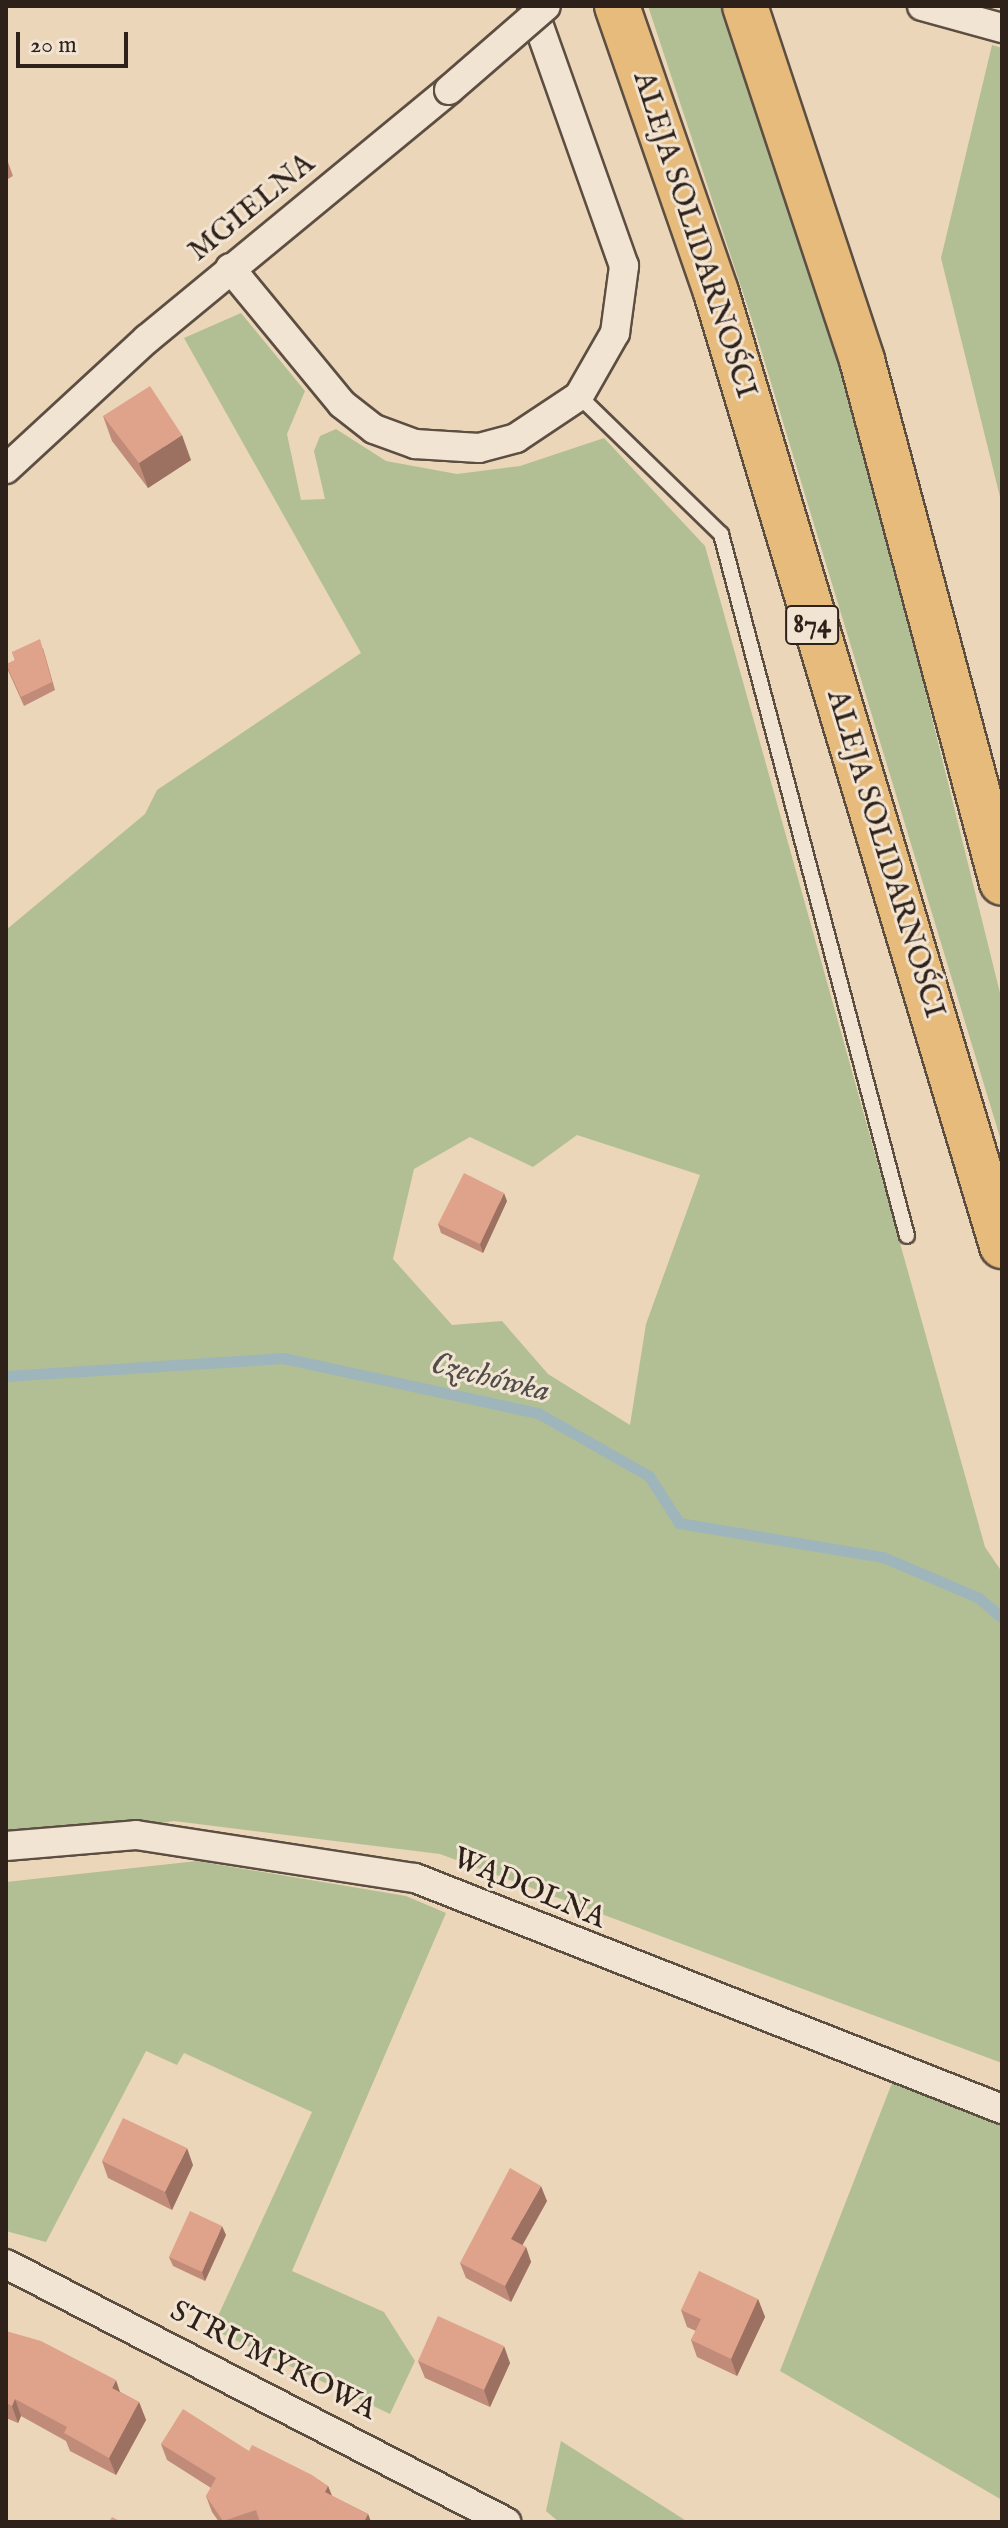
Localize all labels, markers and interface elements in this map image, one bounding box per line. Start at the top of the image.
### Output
scale bar [20,16,132,66]
text: 20 m [30,30,77,61]
street label: ALEJA SOLIDARNOŚCI [624,67,764,403]
street label: MGIELNA [182,146,322,270]
road number: 874 [784,601,840,649]
street label: ALEJA SOLIDARNOŚCI [818,686,952,1022]
water label: Czechówka [427,1346,553,1412]
street label: WĄDOLNA [447,1841,611,1937]
street label: STRUMYKOWA [164,2294,382,2428]

